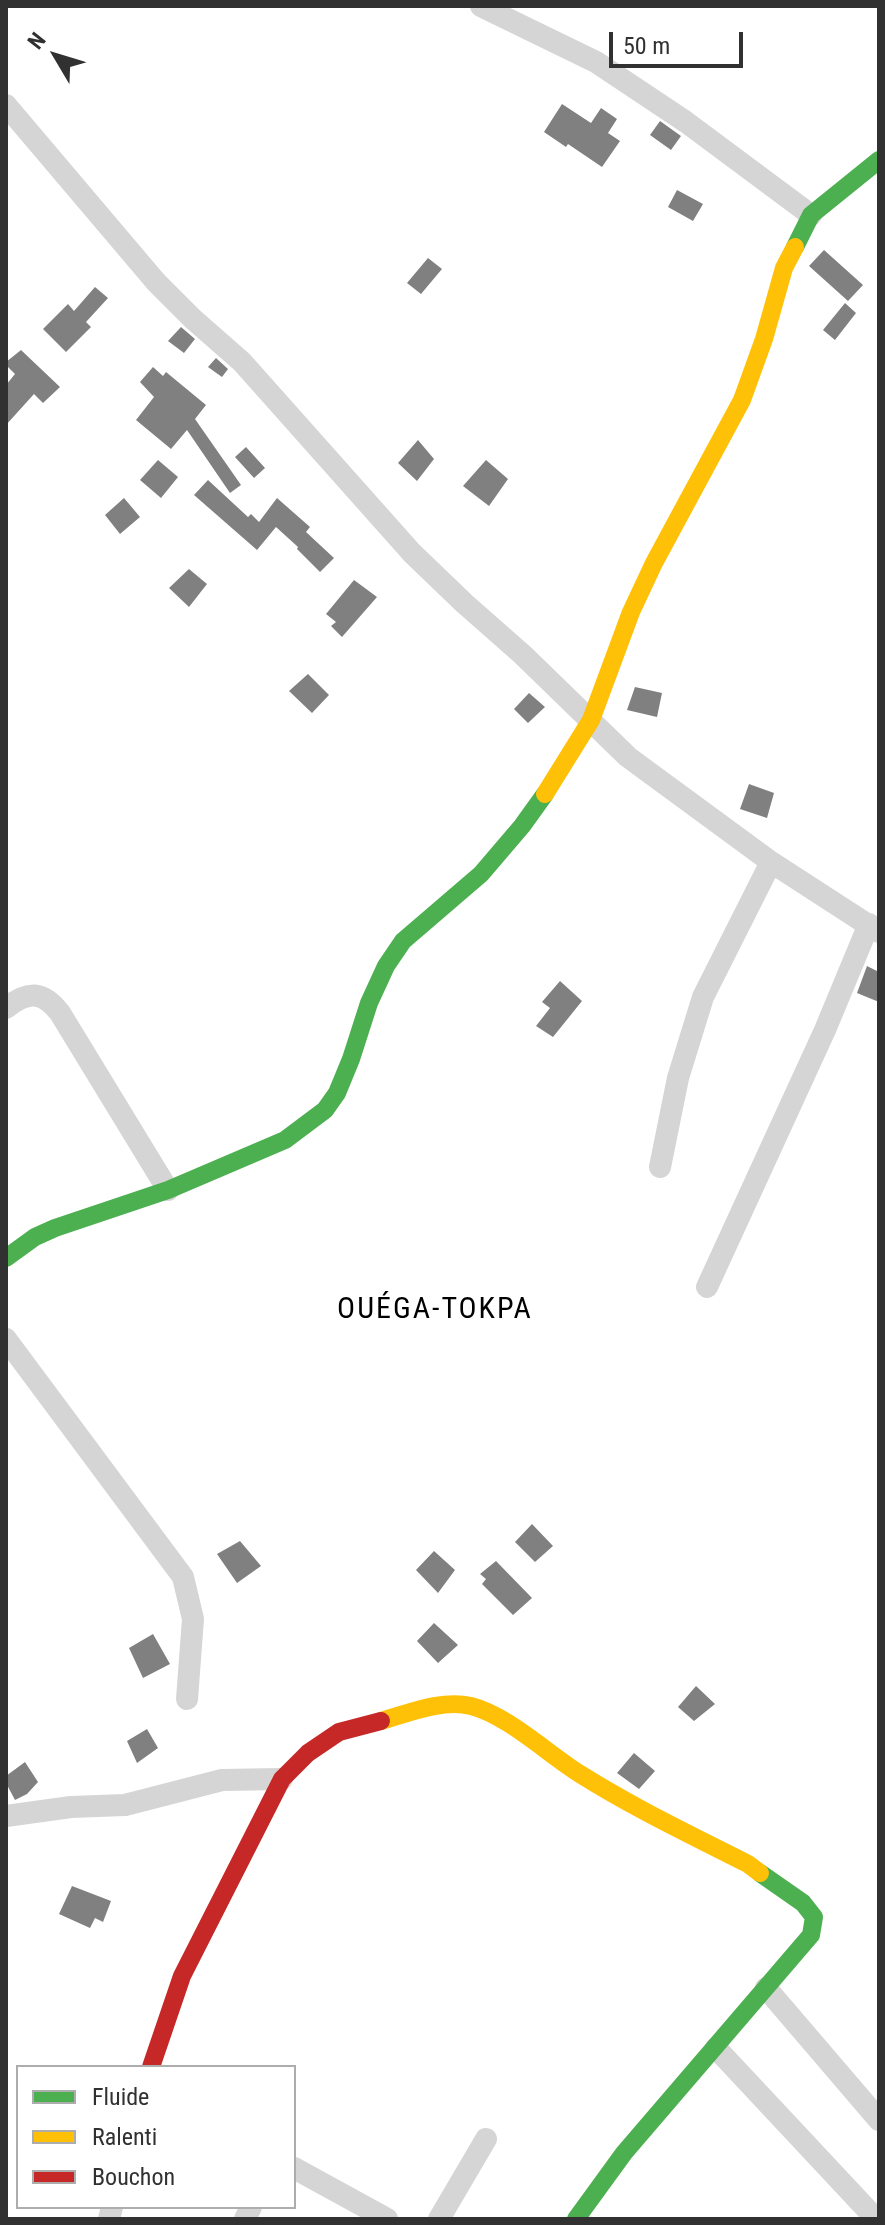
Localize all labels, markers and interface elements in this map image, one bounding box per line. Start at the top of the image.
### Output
north arrow [16,16,96,96]
scale bar [613,16,747,66]
text: N [23,28,51,54]
text: 50 m [623,32,670,60]
district label: OUÉGA-TOKPA [337,1292,533,1328]
legend [16,2065,296,2209]
text: Fluide [92,2083,149,2111]
text: Ralenti [92,2123,157,2151]
text: Bouchon [92,2163,175,2191]

